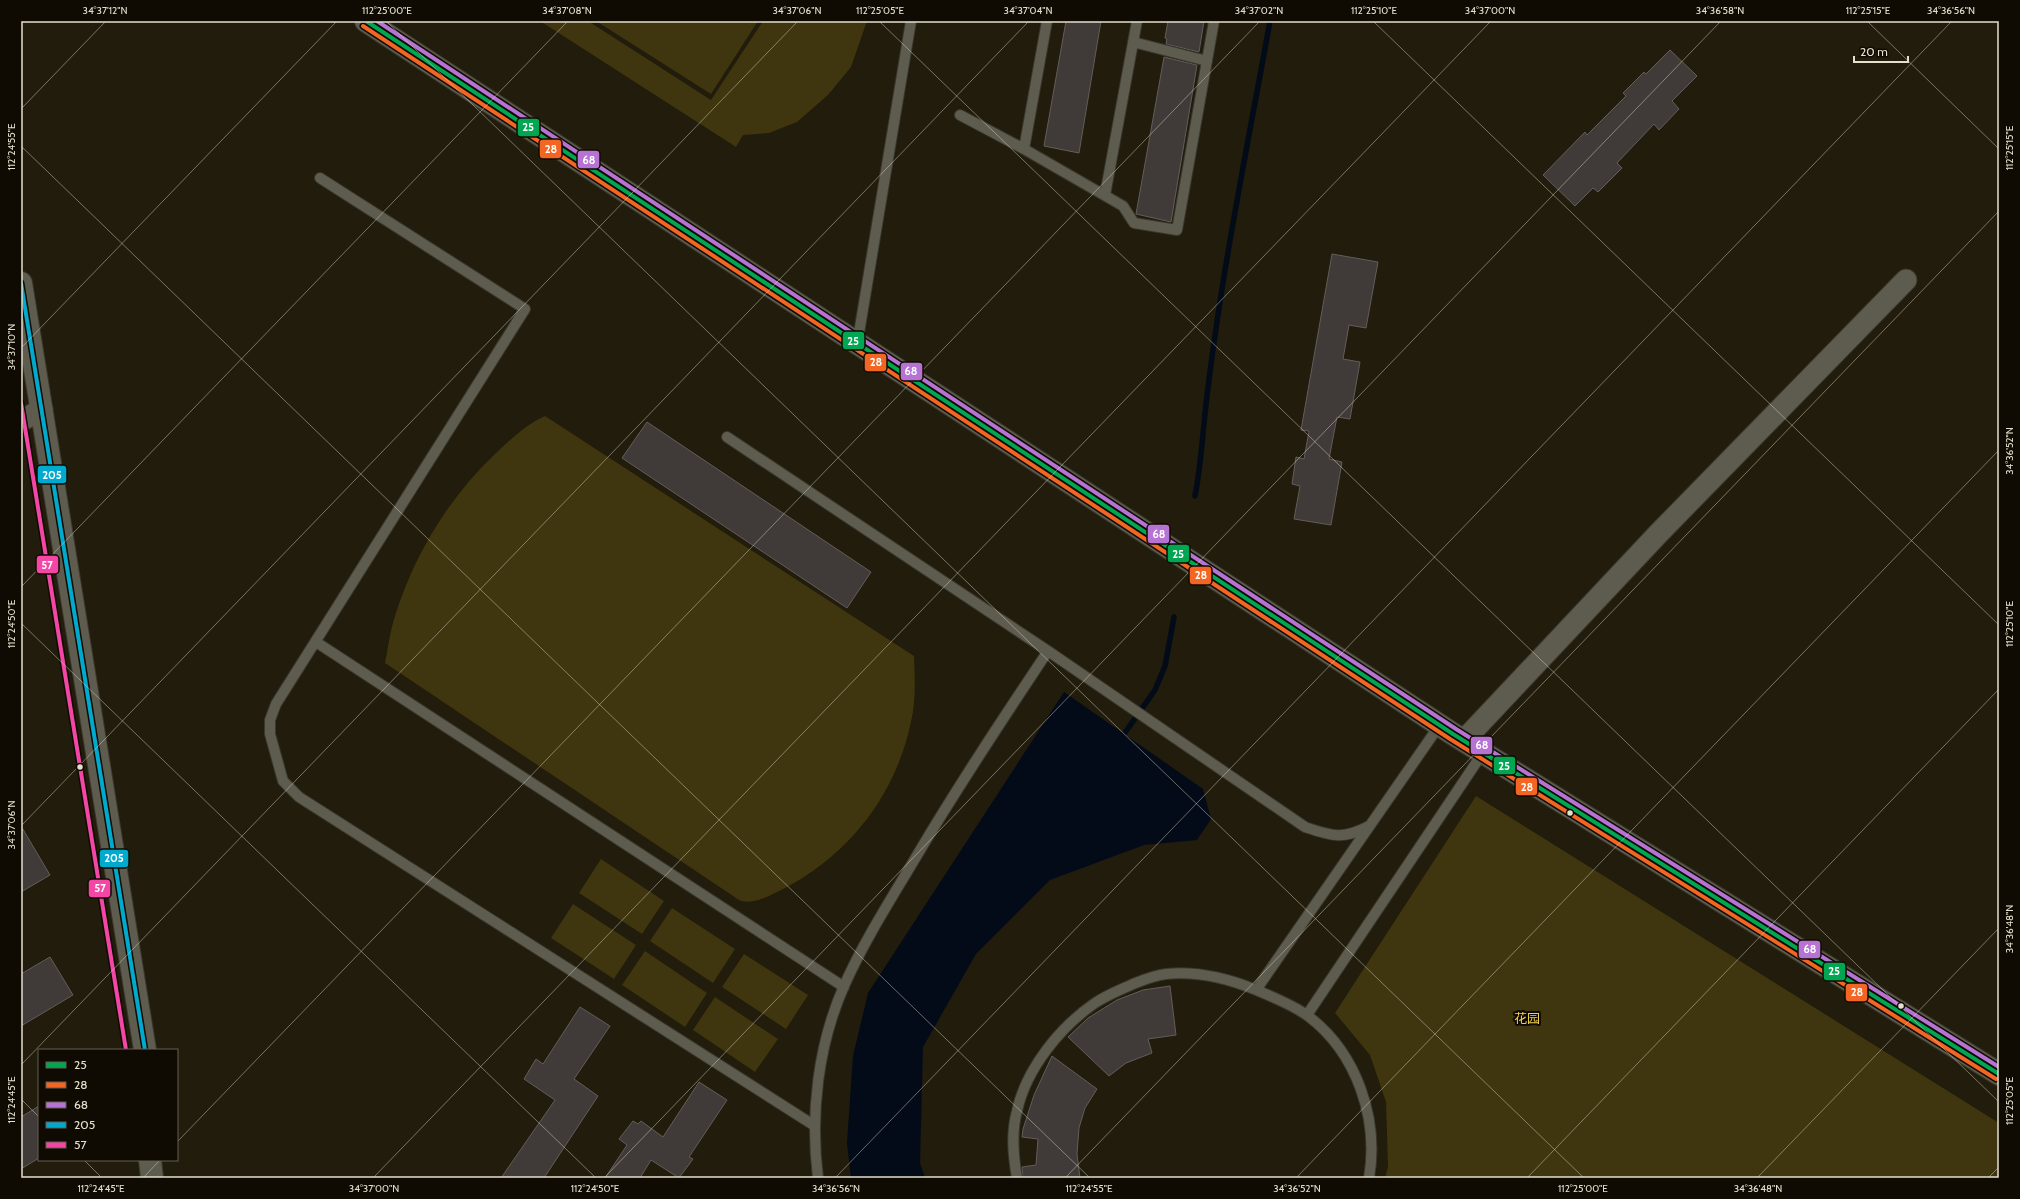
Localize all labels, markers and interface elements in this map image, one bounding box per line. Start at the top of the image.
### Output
text: 34°37'12"N [83,4,127,17]
text: 112°25'00"E [362,4,412,17]
text: 34°37'08"N [542,4,592,17]
text: 34°37'06"N [772,4,822,17]
text: 112°25'05"E [856,4,905,17]
text: 34°37'04"N [1003,4,1053,17]
text: 34°37'02"N [1235,4,1283,17]
text: 112°25'10"E [1351,4,1397,17]
text: 34°37'00"N [1465,4,1515,17]
text: 34°36'58"N [1696,4,1744,17]
text: 112°25'15"E [1846,4,1891,17]
text: 34°36'56"N [1927,4,1975,17]
scale bar [1854,38,1908,64]
text: 20 m [1860,44,1888,59]
line badge: 25 [517,118,540,137]
text: 25 [522,120,534,134]
text: 112°24'55"E [5,123,18,170]
text: 112°25'15"E [2003,125,2016,170]
line badge: 28 [539,139,562,159]
text: 28 [545,142,558,156]
line badge: 68 [577,150,600,169]
text: 68 [583,153,596,167]
text: 34°37'10"N [5,324,18,370]
line badge: 25 [842,331,865,350]
text: 25 [847,334,859,348]
line badge: 28 [864,353,887,372]
text: 28 [870,355,883,369]
line badge: 68 [900,362,923,381]
text: 68 [905,364,918,378]
text: 34°36'52"N [2003,427,2016,475]
line badge: 205 [37,465,67,484]
text: 205 [42,468,62,482]
line badge: 68 [1147,524,1170,544]
text: 68 [1153,527,1166,541]
line badge: 25 [1167,544,1190,563]
text: 25 [1172,547,1184,561]
line badge: 57 [36,555,59,574]
text: 57 [41,558,53,572]
line badge: 28 [1189,566,1212,585]
text: 28 [1195,568,1208,582]
text: 112°24'50"E [5,599,18,648]
text: 112°25'10"E [2003,601,2016,647]
line badge: 68 [1470,736,1493,755]
text: 68 [1476,738,1489,752]
line badge: 25 [1493,756,1516,775]
text: 25 [1498,759,1510,773]
unlabelled marker [75,762,85,772]
line badge: 28 [1515,777,1538,796]
text: 28 [1521,780,1534,794]
text: 34°37'06"N [5,800,18,850]
unlabelled marker [1565,808,1575,818]
line badge: 205 [99,849,129,868]
text: 205 [104,851,124,865]
line badge: 57 [88,879,111,898]
text: 57 [94,881,106,895]
text: 34°36'48"N [2003,905,2016,953]
line badge: 68 [1798,940,1821,959]
text: 68 [1804,942,1817,956]
line badge: 25 [1823,962,1846,981]
text: 25 [1828,964,1840,978]
line badge: 28 [1845,983,1868,1002]
text: 28 [1851,985,1864,999]
unlabelled marker [1896,1001,1906,1011]
park label: 花园 [1514,1010,1540,1026]
legend [38,1049,178,1161]
text: 25 [74,1057,87,1072]
text: 112°24'45"E [5,1076,18,1124]
text: 112°25'05"E [2003,1076,2016,1125]
text: 28 [74,1077,88,1092]
text: 68 [74,1097,88,1112]
text: 205 [74,1117,95,1132]
text: 57 [74,1137,87,1152]
text: 112°24'45"E [77,1182,125,1195]
text: 34°37'00"N [349,1182,399,1195]
text: 112°24'50"E [571,1182,620,1195]
text: 34°36'56"N [812,1182,860,1195]
text: 112°24'55"E [1066,1182,1113,1195]
text: 34°36'52"N [1273,1182,1321,1195]
text: 112°25'00"E [1558,1182,1608,1195]
text: 34°36'48"N [1734,1182,1782,1195]

